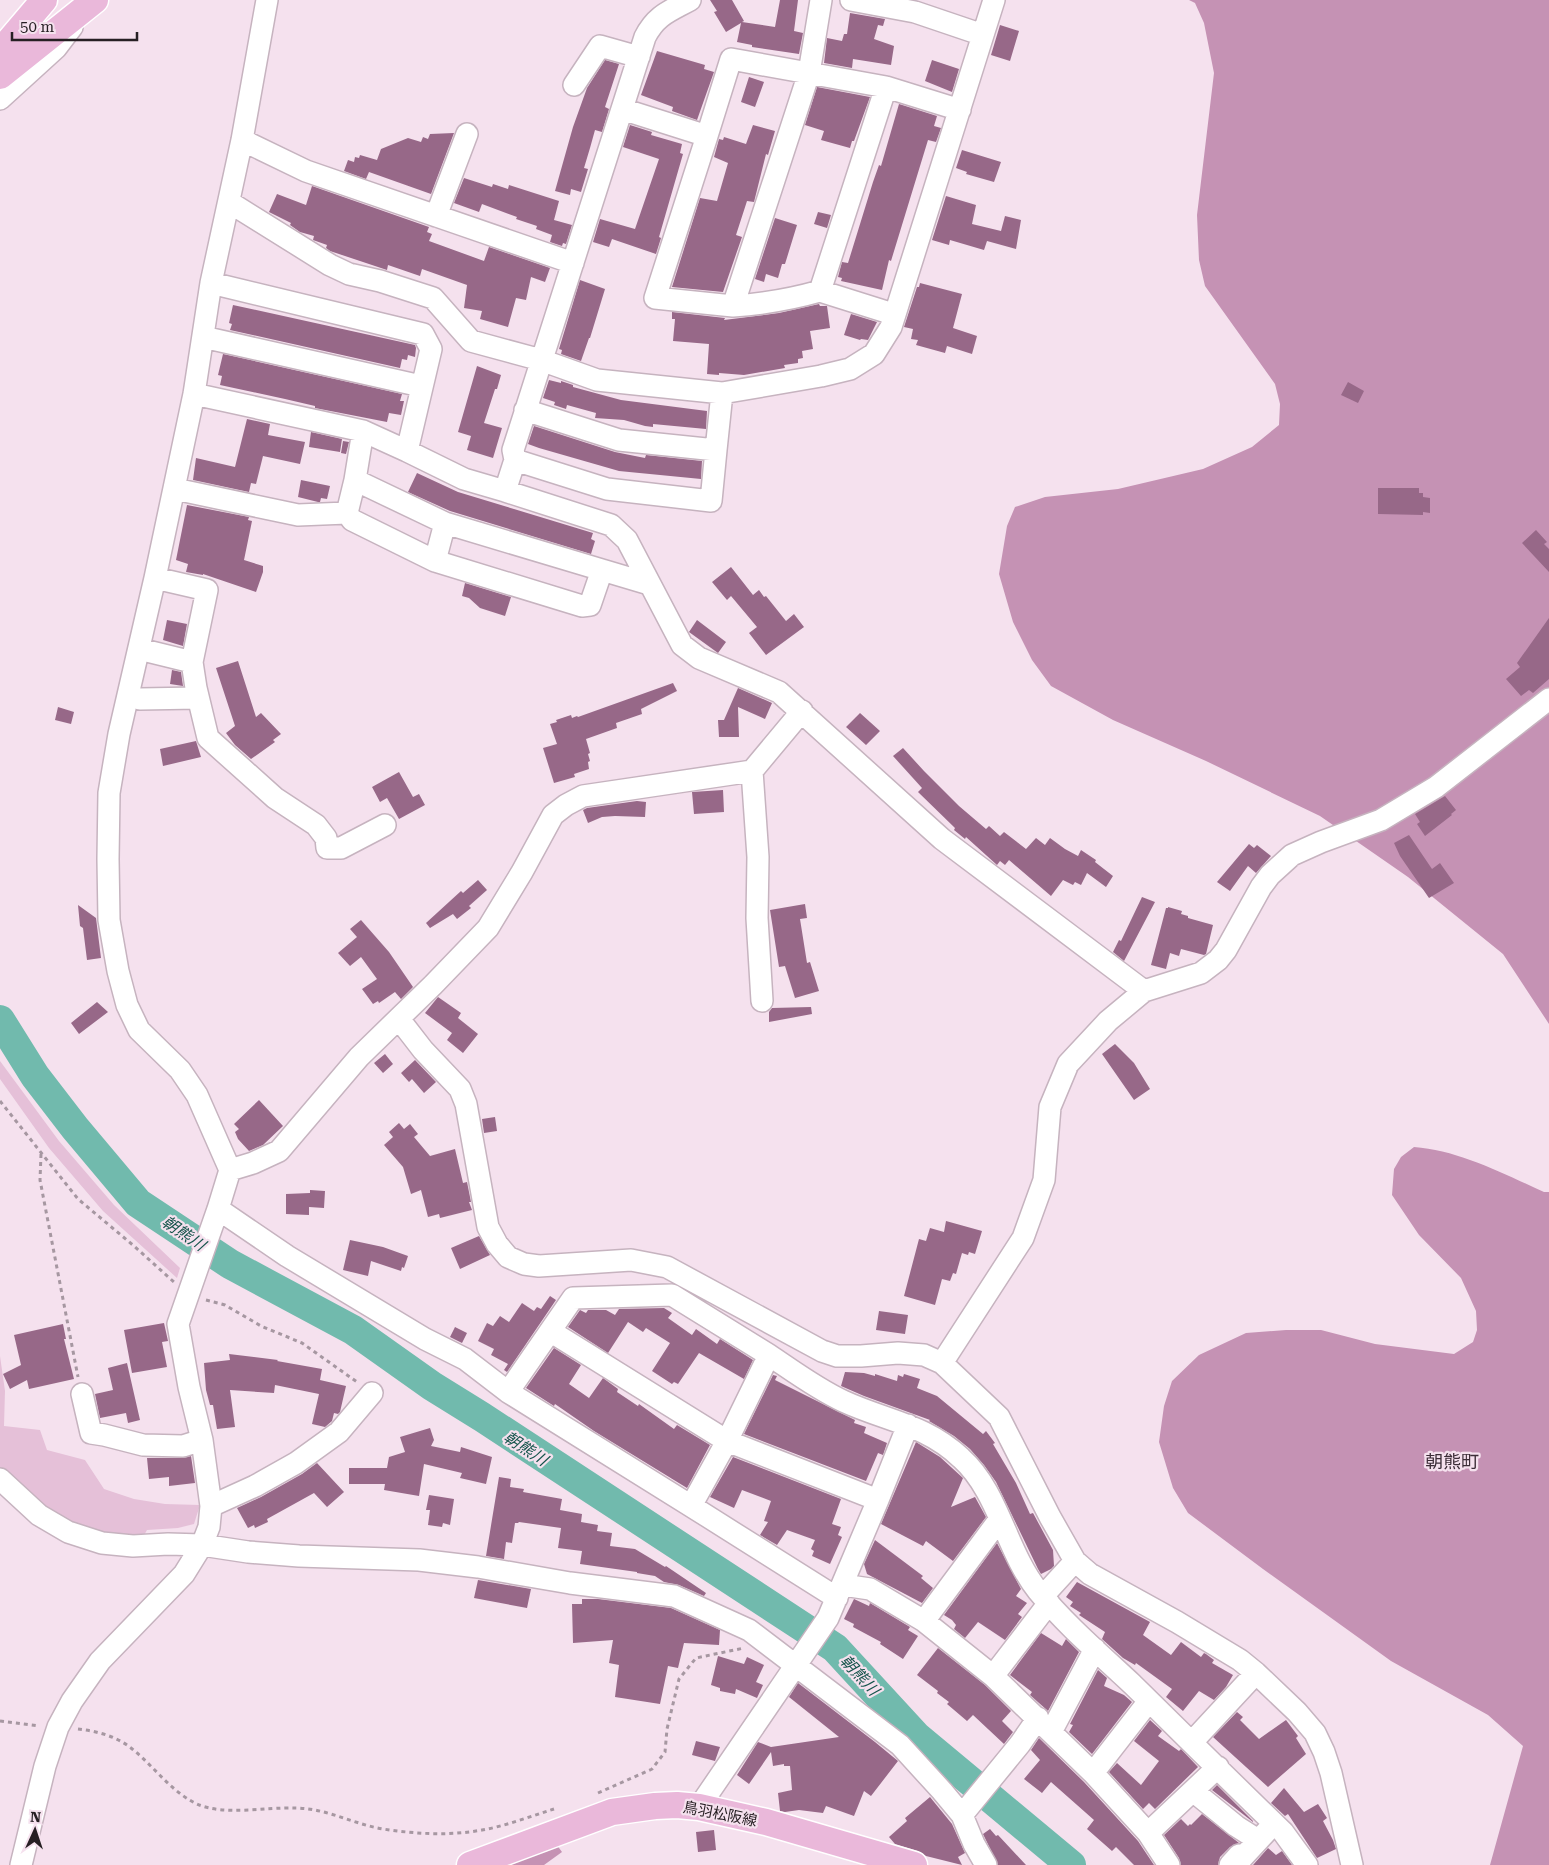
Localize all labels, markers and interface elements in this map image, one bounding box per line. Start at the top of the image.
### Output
scale bar [12,10,138,42]
text: 50 m [20,18,55,36]
water label: 朝熊川 [159,1212,211,1256]
water label: 朝熊川 [500,1427,553,1471]
district label: 朝熊町 [1425,1451,1479,1472]
water label: 朝熊川 [836,1651,884,1701]
street label: 鳥羽松阪線 [681,1798,759,1830]
north arrow [10,1805,60,1855]
text: N [30,1809,42,1825]

